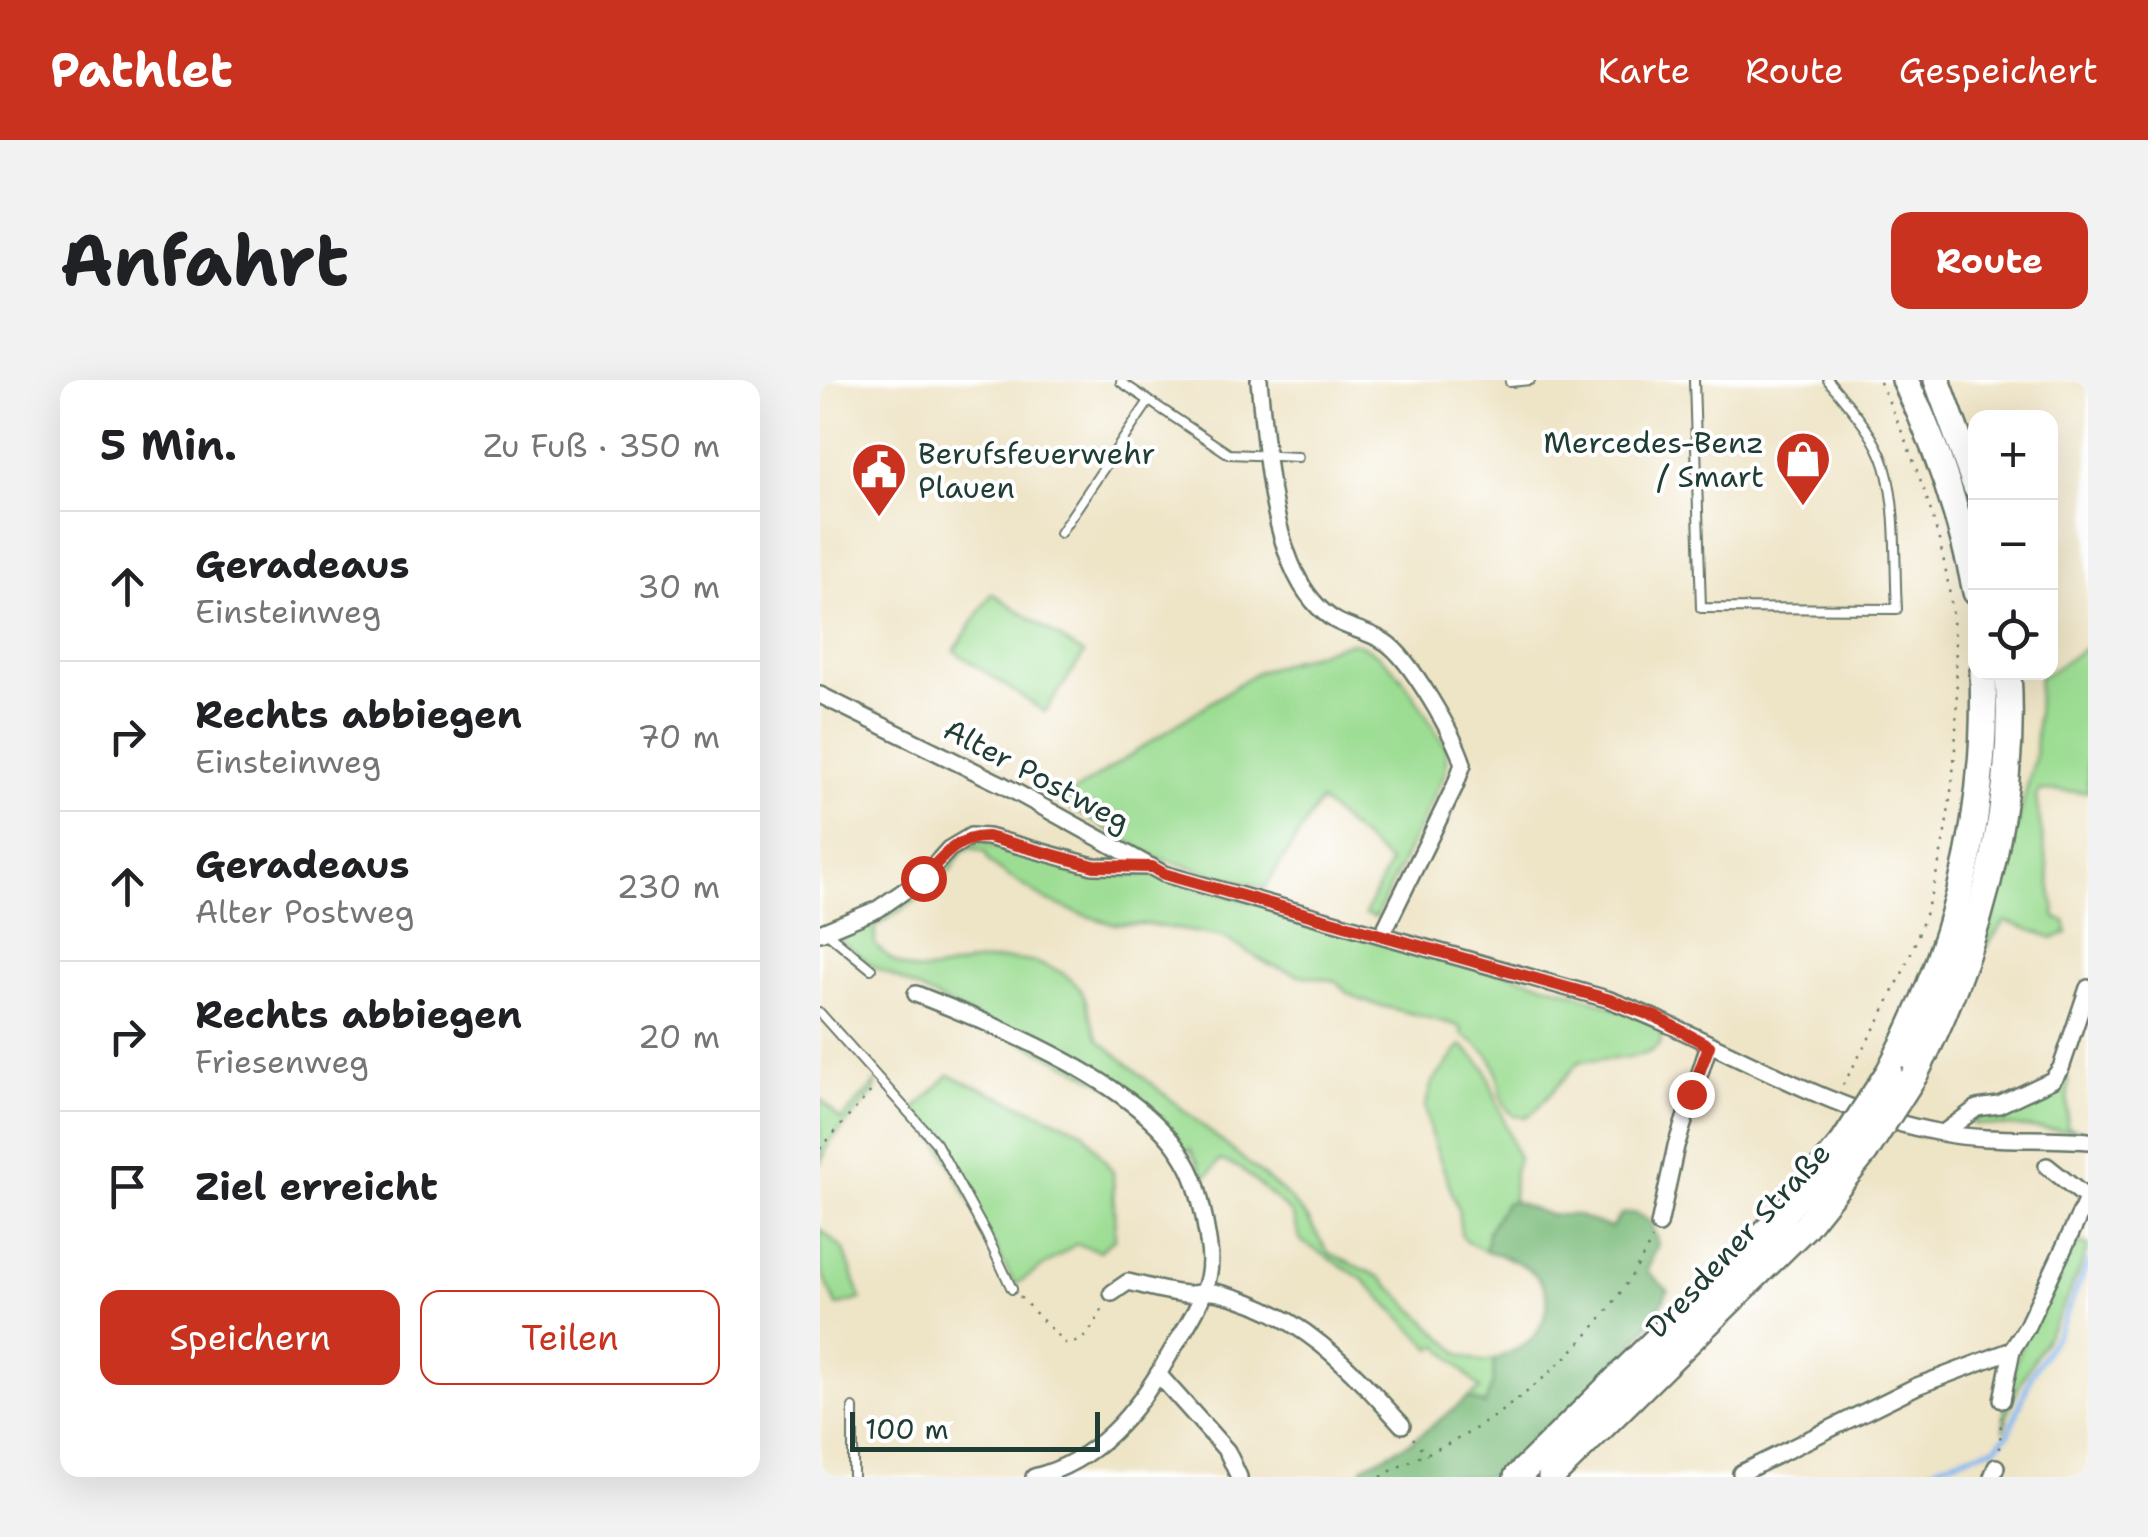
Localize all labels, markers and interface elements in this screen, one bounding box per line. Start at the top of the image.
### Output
text: Pathlet [50,38,233,102]
text: Karte [1598,47,1690,94]
text: Route [1745,47,1844,94]
text: Gespeichert [1899,47,2098,94]
button: Route [1891,212,2088,309]
text: Anfahrt [60,214,349,307]
map controls [1968,410,2058,680]
button: + [1968,410,2058,500]
text: 5 Min. [100,417,237,473]
place label: Mercedes-Benz / Smart [1543,422,1764,497]
text: Zu Fuß · 350 m [483,424,720,467]
shop icon: Mercedes-Benz / Smart [1773,429,1833,508]
place label: Berufsfeuerwehr Plauen [918,433,1155,508]
public building icon: Berufsfeuerwehr Plauen [849,440,909,519]
button: − [1968,500,2058,590]
text: Geradeaus [195,539,410,590]
icon: ahead [100,559,155,614]
text: 30 m [637,565,720,608]
text: Einsteinweg [195,590,381,633]
button: locate [1968,590,2058,680]
text: Rechts abbiegen [195,689,522,740]
icon: right [100,709,155,764]
street label: Alter Postweg [937,709,1137,841]
text: 70 m [637,715,720,758]
text: Einsteinweg [195,740,381,783]
text: Geradeaus [195,839,410,890]
route start [901,856,947,902]
icon: ahead [100,859,155,914]
text: 230 m [617,865,720,908]
text: Alter Postweg [195,890,414,933]
text: Rechts abbiegen [195,989,522,1040]
icon: right [100,1009,155,1064]
text: 20 m [638,1015,720,1058]
text: Friesenweg [195,1040,369,1083]
route end [1669,1072,1715,1118]
street label: Dresdener Straße [1636,1133,1840,1347]
icon: arrive [100,1159,155,1214]
text: Ziel erreicht [195,1161,438,1212]
button: Speichern [100,1290,400,1385]
button: Teilen [420,1290,720,1385]
scale bar [850,1407,1100,1452]
text: 100 m [865,1410,949,1448]

